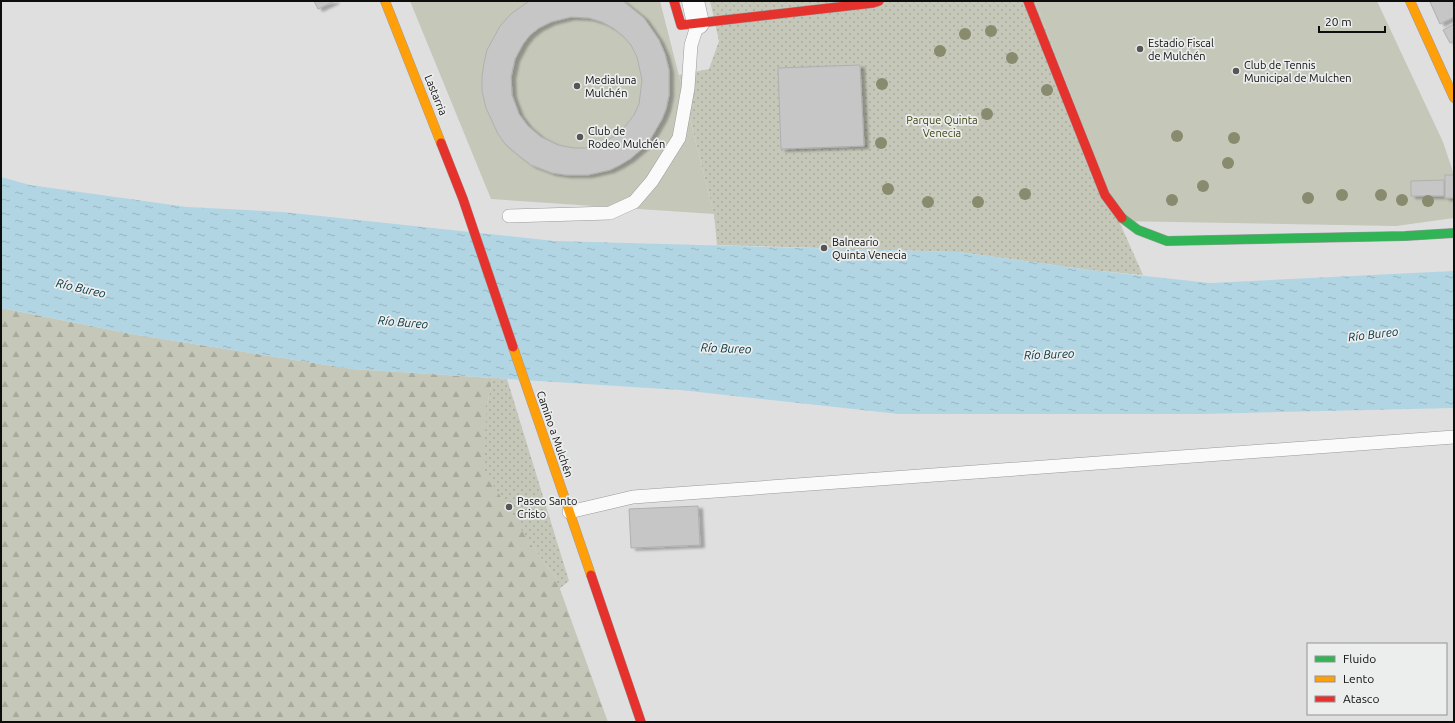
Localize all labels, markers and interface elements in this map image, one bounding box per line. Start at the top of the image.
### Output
scale bar [1319,8,1385,34]
text: 20 m [1325,15,1352,28]
place label: Estadio Fiscal de Mulchén [1148,37,1214,62]
marker: Estadio Fiscal de Mulchén [1135,44,1145,54]
place label: Club de Tennis Municipal de Mulchen [1244,59,1352,84]
marker: Club de Tennis Municipal de Mulchen [1231,66,1241,76]
street label: Lastarria [422,73,450,117]
place label: Medialuna Mulchén [585,74,637,99]
marker: Medialuna Mulchén [572,81,582,91]
park label: Parque Quinta Venecia [906,114,978,139]
place label: Club de Rodeo Mulchén [588,125,665,150]
marker: Club de Rodeo Mulchén [575,132,585,142]
place label: Balneario Quinta Venecia [832,236,907,261]
marker: Balneario Quinta Venecia [819,243,829,253]
water label: Río Bureo [55,276,108,300]
water label: Río Bureo [377,313,429,331]
water label: Río Bureo [1347,324,1399,344]
water label: Río Bureo [700,341,752,355]
water label: Río Bureo [1023,347,1075,361]
street label: Camino a Mulchén [535,389,575,479]
place label: Paseo Santo Cristo [517,495,577,520]
marker: Paseo Santo Cristo [504,502,514,512]
legend [1307,643,1447,715]
text: Fluido [1343,652,1376,665]
text: Lento [1343,672,1374,685]
text: Atasco [1343,692,1379,705]

